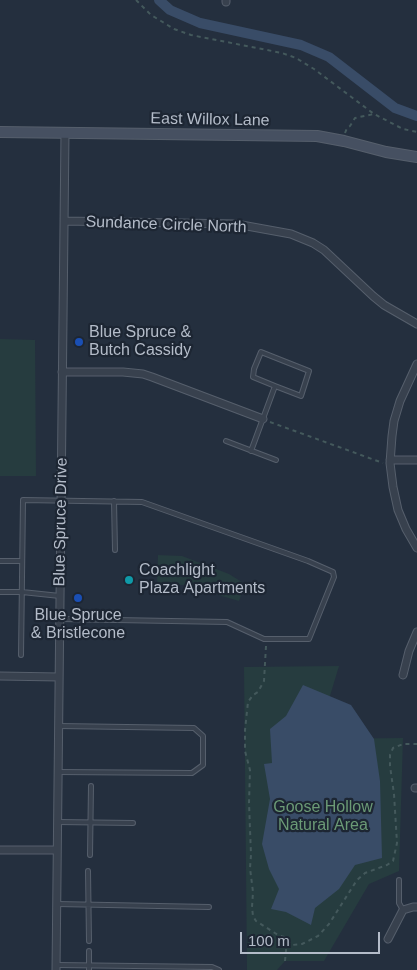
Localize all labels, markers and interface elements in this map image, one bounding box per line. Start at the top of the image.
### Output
street label: East Willox Lane [150,109,270,131]
street label: Sundance Circle North [85,213,247,237]
place label: Blue Spruce & Butch Cassidy [89,323,191,361]
marker: Blue Spruce & Butch Cassidy [73,336,85,348]
street label: Blue Spruce Drive [50,457,72,587]
place label: Coachlight Plaza Apartments [139,561,265,599]
marker: Coachlight Plaza Apartments [123,574,135,586]
marker: Blue Spruce & Bristlecone [72,592,84,604]
place label: Blue Spruce & Bristlecone [31,606,125,644]
park label: Goose Hollow Natural Area [273,798,373,836]
scale bar [242,922,382,954]
text: 100 m [248,932,290,949]

